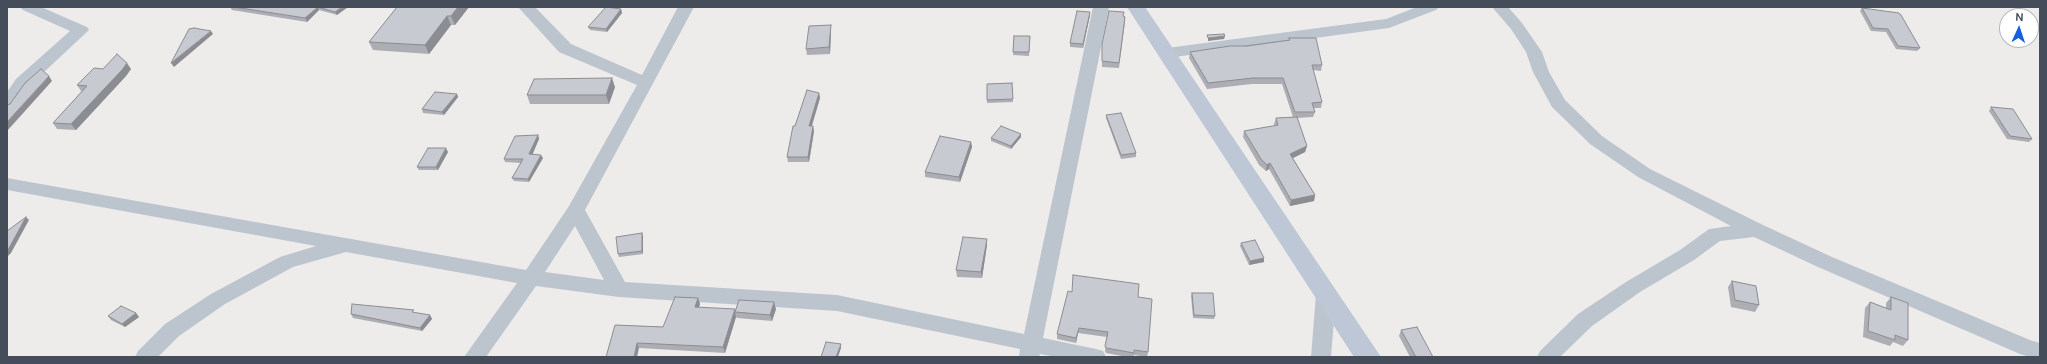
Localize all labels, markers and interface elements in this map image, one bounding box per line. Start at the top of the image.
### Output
north arrow [1999,8,2039,48]
text: N [2015,10,2024,24]

